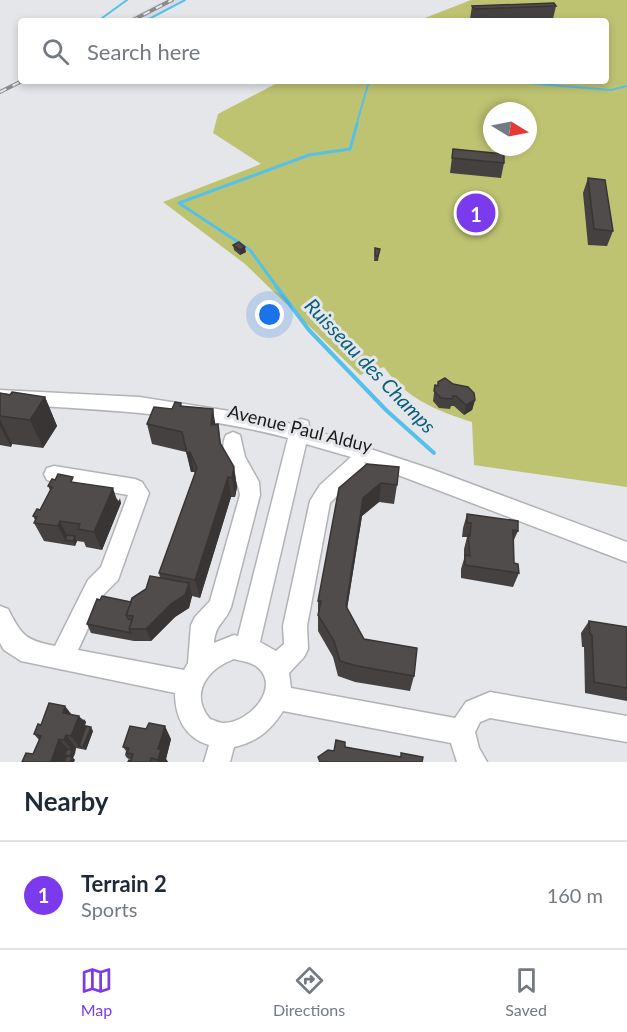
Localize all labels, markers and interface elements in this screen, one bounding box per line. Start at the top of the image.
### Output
search box [18,18,609,84]
icon: search [39,35,72,68]
text: Search here [87,38,200,65]
north arrow [483,102,537,156]
pin: 1 [456,190,496,236]
water label: Ruisseau des Champs [300,293,441,438]
your location [255,300,284,329]
street label: Avenue Paul Alduy [226,399,375,457]
text: Nearby [24,785,109,817]
text: Terrain 2 [81,870,167,897]
text: 1 [38,883,49,907]
text: 160 m [547,883,603,907]
text: Sports [81,897,137,921]
tab: Map [80,964,113,1019]
tab: Directions [273,964,345,1019]
tab: Saved [505,964,547,1019]

